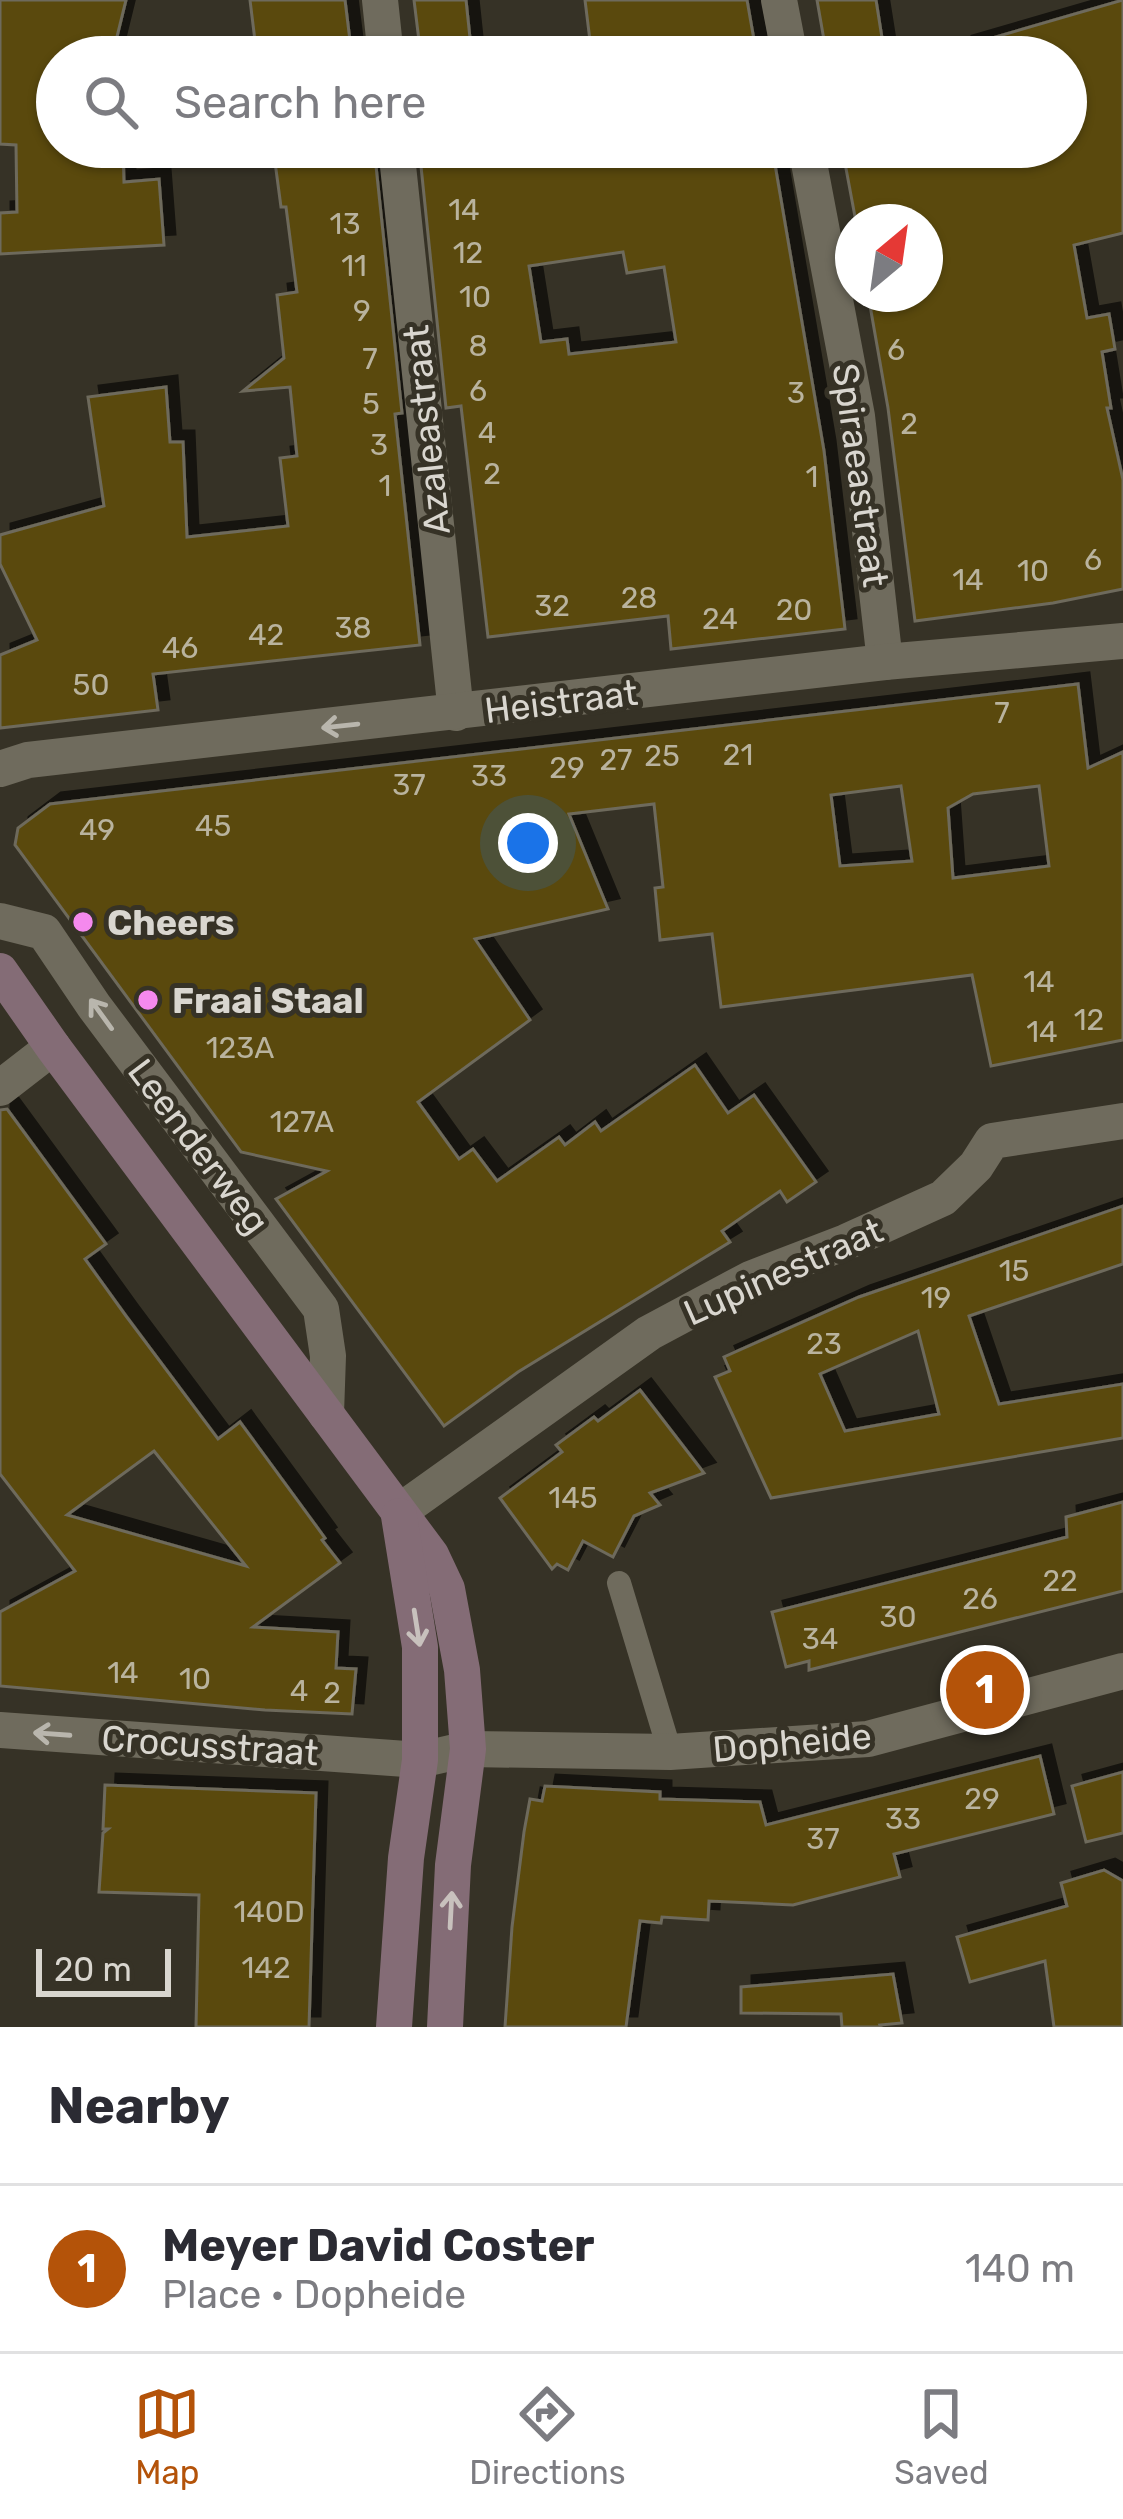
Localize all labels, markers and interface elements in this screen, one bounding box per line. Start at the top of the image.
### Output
search box [36,36,1087,168]
icon: search [78,69,144,135]
text: Search here [174,76,426,129]
house number: 14 [448,192,480,228]
north arrow [835,204,943,312]
house number: 13 [330,206,360,242]
house number: 12 [453,235,483,271]
house number: 11 [341,248,367,284]
house number: 10 [459,279,491,315]
house number: 9 [353,293,371,329]
street label: Azaleastraat [394,323,459,537]
house number: 8 [468,328,488,364]
house number: 6 [887,332,905,368]
house number: 7 [362,341,378,377]
street label: Spiraeastraat [824,361,897,590]
house number: 6 [469,373,487,409]
house number: 3 [787,375,805,411]
house number: 5 [362,386,380,422]
house number: 2 [900,406,918,442]
house number: 4 [478,415,496,451]
house number: 3 [370,427,388,463]
house number: 2 [483,456,501,492]
house number: 1 [806,459,818,495]
house number: 1 [379,468,391,504]
house number: 6 [1084,542,1102,578]
house number: 10 [1017,553,1049,589]
house number: 14 [952,562,984,598]
house number: 28 [621,580,657,616]
house number: 32 [534,588,570,624]
house number: 20 [776,592,812,628]
house number: 24 [702,601,738,637]
house number: 38 [334,610,372,646]
house number: 42 [248,617,284,653]
house number: 46 [162,630,198,666]
house number: 50 [73,667,109,703]
street label: Heistraat [482,671,640,732]
house number: 7 [994,695,1010,731]
one-way arrow [321,716,360,738]
house number: 21 [723,737,753,773]
house number: 25 [644,738,680,774]
house number: 27 [600,742,633,778]
house number: 29 [549,750,585,786]
house number: 33 [471,758,507,794]
house number: 37 [392,767,426,803]
house number: 45 [195,808,231,844]
house number: 49 [79,812,115,848]
your location [498,813,558,873]
place label: Cheers [107,901,235,944]
marker: Cheers [70,909,96,935]
house number: 14 [1023,964,1055,1000]
place label: Fraai Staal [172,979,364,1022]
marker: Fraai Staal [135,987,161,1013]
one-way arrow [88,998,114,1031]
house number: 12 [1074,1002,1104,1038]
house number: 14 [1026,1014,1058,1050]
house number: 123A [206,1030,274,1066]
street label: Leenderweg [119,1051,278,1242]
house number: 127A [270,1104,334,1140]
street label: Lupinestraat [677,1209,889,1334]
house number: 15 [999,1253,1029,1289]
house number: 19 [921,1280,951,1316]
house number: 23 [806,1326,842,1362]
house number: 145 [548,1480,598,1516]
house number: 22 [1042,1563,1078,1599]
house number: 26 [962,1581,998,1617]
house number: 30 [879,1599,917,1635]
one-way arrow [406,1607,429,1646]
house number: 34 [802,1621,838,1657]
pin: 1 [946,1645,1024,1735]
house number: 14 [107,1655,139,1691]
house number: 10 [179,1661,211,1697]
house number: 4 [290,1673,308,1709]
house number: 2 [323,1675,341,1711]
street label: Dopheide [711,1714,873,1771]
street label: Crocusstraat [100,1716,320,1775]
one-way arrow [33,1722,72,1745]
house number: 29 [964,1781,1000,1817]
house number: 33 [885,1801,921,1837]
house number: 37 [806,1821,840,1857]
one-way arrow [440,1891,463,1930]
house number: 140D [233,1894,305,1930]
scale bar [36,1943,171,1996]
text: 20 m [54,1950,132,1989]
house number: 142 [241,1950,291,1986]
text: Nearby [48,2075,230,2136]
text: Meyer David Coster [162,2219,595,2272]
text: 1 [77,2246,97,2292]
text: 140 m [965,2246,1075,2292]
text: Place · Dopheide [162,2272,466,2318]
tab: Map [134,2381,200,2492]
tab: Directions [469,2381,626,2492]
tab: Saved [894,2381,989,2492]

